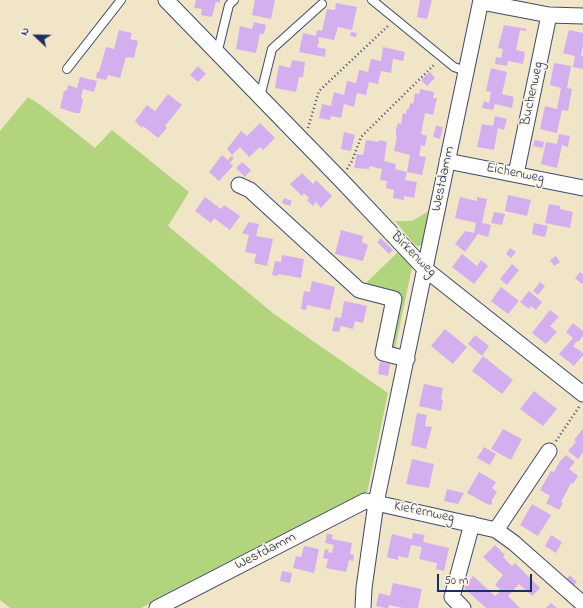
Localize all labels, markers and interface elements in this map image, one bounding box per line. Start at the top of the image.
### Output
north arrow [16,16,56,56]
text: N [16,25,34,38]
street label: Buchenweg [518,60,548,128]
street label: Westdamm [429,145,459,213]
street label: Eichenweg [485,160,545,188]
street label: Birkenweg [387,229,439,281]
street label: Kiefernweg [392,498,456,528]
street label: Westdamm [233,530,299,574]
scale bar [439,566,534,592]
text: 50 m [444,572,468,590]

